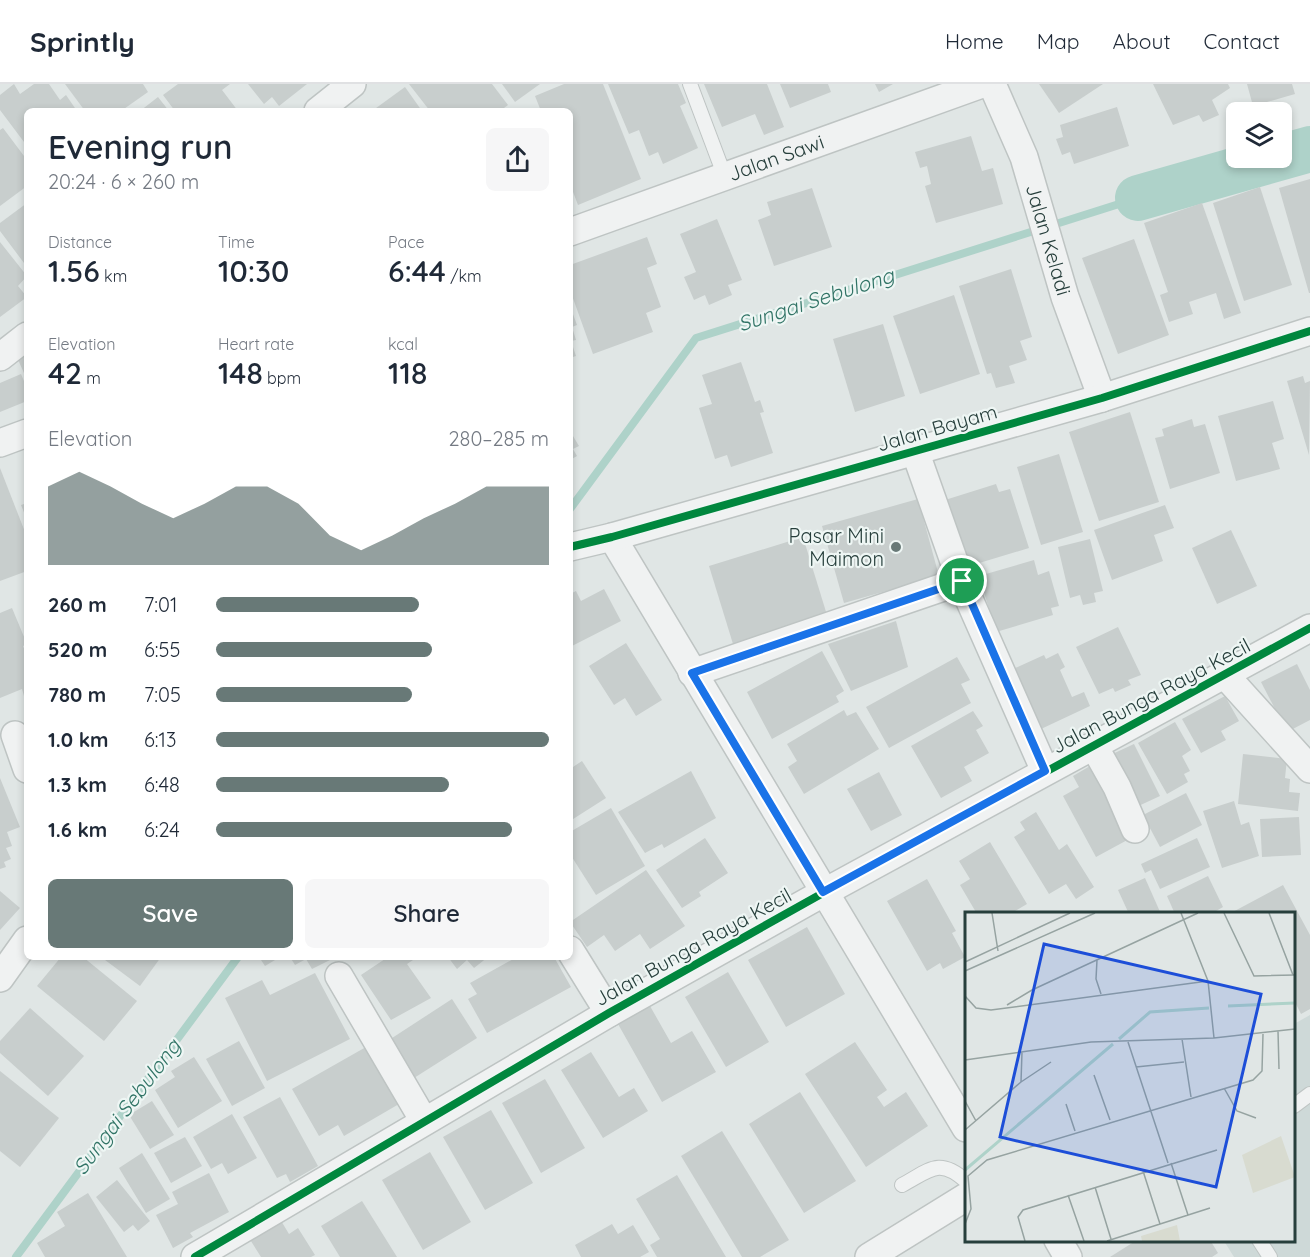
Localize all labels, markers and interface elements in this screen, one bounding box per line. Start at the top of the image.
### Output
text: Sprintly [30,24,135,59]
text: Home [945,28,1004,54]
text: Map [1037,28,1080,54]
text: About [1113,28,1171,54]
text: Contact [1204,28,1280,54]
map controls [1226,102,1292,168]
button: layers [1226,102,1292,168]
text: Evening run [48,126,233,167]
button: share [486,128,549,191]
street label: Jalan Sawi [725,129,827,186]
text: 20:24 · 6 × 260 m [48,169,199,194]
street label: Jalan Keladi [1021,181,1077,298]
text: Distance [48,232,112,252]
text: Time [218,232,255,252]
text: Pace [388,232,424,252]
text: 1.56 [48,252,100,290]
text: 10:30 [218,252,289,290]
text: 6:44 [388,252,446,290]
water label: Sungai Sebulong [734,261,899,337]
text: km [100,266,127,286]
text: /km [446,266,482,286]
text: Elevation [48,334,115,354]
text: Heart rate [218,334,294,354]
text: kcal [388,334,418,354]
text: 42 [48,354,82,392]
text: 148 [218,354,263,392]
text: 118 [388,354,427,392]
text: m [82,368,101,388]
text: bpm [263,368,301,388]
street label: Jalan Bayam [874,398,1000,457]
text: Elevation [48,426,132,451]
text: 280–285 m [449,426,549,451]
place label: Pasar Mini Maimon [789,523,884,571]
marker: Pasar Mini Maimon [889,540,903,554]
pin [936,555,987,606]
icon: arrive [945,564,978,597]
text: 260 m [48,592,107,617]
text: 7:01 [144,592,177,617]
street label: Jalan Bunga Raya Kecil [1047,633,1254,759]
text: 520 m [48,637,107,662]
text: 6:55 [144,637,180,662]
text: 780 m [48,682,106,707]
text: 7:05 [144,682,181,707]
text: 1.0 km [48,727,108,752]
text: 6:13 [144,727,176,752]
text: 1.3 km [48,772,107,797]
text: 6:48 [144,772,180,797]
text: 1.6 km [48,817,107,842]
text: 6:24 [144,817,180,842]
button: Save [48,879,293,948]
button: Share [305,879,549,948]
street label: Jalan Bunga Raya Kecil [590,882,796,1011]
inset map [965,912,1295,1242]
water label: Sungai Sebulong [67,1032,187,1179]

